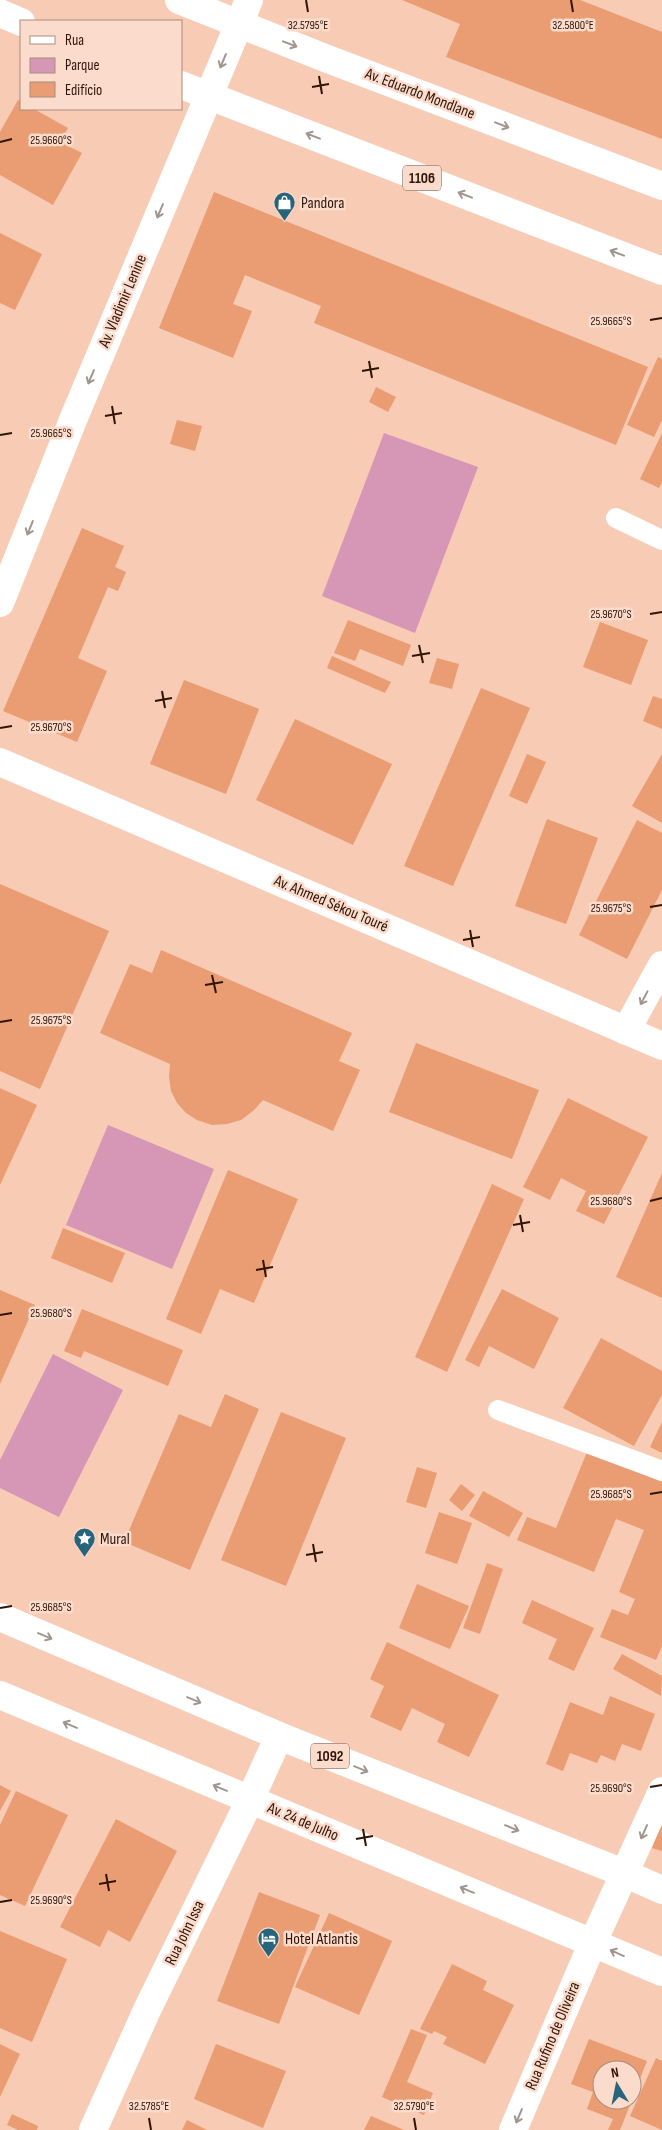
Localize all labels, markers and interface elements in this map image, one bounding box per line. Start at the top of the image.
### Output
text: 32.5795°E [288,18,328,33]
text: 32.5800°E [552,18,594,33]
legend [20,20,182,110]
text: Rua [65,31,84,50]
one-way arrow [282,40,297,49]
one-way arrow [218,53,227,68]
text: Parque [65,56,100,75]
street label: Av. Eduardo Mondlane [362,64,477,124]
text: Edifício [65,81,102,100]
one-way arrow [494,121,509,130]
one-way arrow [306,131,322,140]
text: 25.9660°S [30,133,72,148]
road number: 1106 [403,166,441,190]
one-way arrow [458,190,473,199]
shop icon: Pandora [273,191,297,222]
place label: Pandora [301,194,344,213]
one-way arrow [155,203,165,218]
one-way arrow [609,248,624,257]
street label: Av. Vladimir Lenine [94,252,151,351]
text: 25.9665°S [590,314,632,329]
one-way arrow [86,369,95,384]
text: 25.9665°S [30,426,72,441]
one-way arrow [25,520,34,535]
text: 25.9670°S [590,607,632,622]
text: 25.9670°S [30,720,72,735]
street label: Av. Ahmed Sékou Touré [270,871,391,937]
text: 25.9675°S [591,901,631,916]
one-way arrow [639,990,648,1005]
text: 25.9675°S [31,1013,71,1028]
text: 25.9680°S [590,1194,632,1209]
text: 25.9680°S [30,1306,72,1321]
text: 25.9685°S [590,1487,632,1502]
place icon: Mural [72,1527,96,1558]
place label: Mural [100,1530,130,1549]
text: 25.9685°S [30,1600,72,1615]
one-way arrow [37,1632,52,1642]
one-way arrow [186,1696,201,1706]
one-way arrow [63,1719,78,1728]
road number: 1092 [311,1744,349,1768]
one-way arrow [353,1764,368,1774]
text: 25.9690°S [590,1781,632,1796]
one-way arrow [213,1782,228,1792]
street label: Av. 24 de Julho [264,1798,341,1845]
one-way arrow [504,1824,519,1834]
one-way arrow [639,1824,649,1839]
one-way arrow [460,1885,475,1894]
text: 25.9690°S [30,1893,72,1908]
street label: Rua John Issa [161,1898,209,1968]
hotel icon: Hotel Atlantis [257,1927,281,1958]
place label: Hotel Atlantis [285,1930,358,1949]
one-way arrow [610,1947,625,1957]
street label: Rua Rufino de Oliveira [522,1979,584,2093]
north arrow [592,2060,642,2110]
text: N [610,2064,620,2082]
text: 32.5785°E [129,2099,169,2114]
text: 32.5790°E [394,2099,435,2114]
one-way arrow [514,2108,524,2123]

